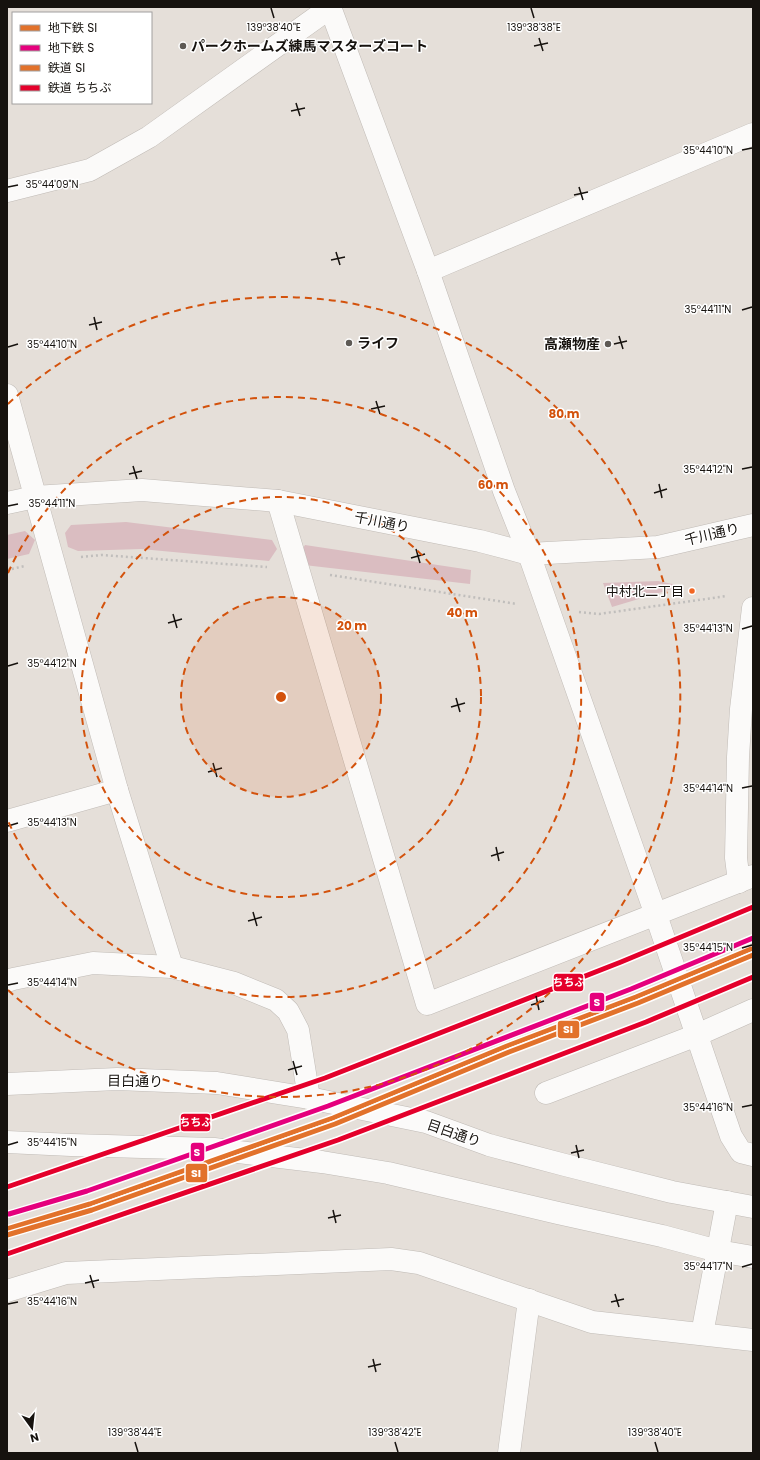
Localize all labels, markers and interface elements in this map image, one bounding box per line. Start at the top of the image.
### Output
legend [12,12,152,104]
text: 地下鉄 SI [48,19,97,36]
text: 139°38'40"E [247,20,301,35]
text: 139°38'38"E [507,20,561,35]
place label: パークホームズ練馬マスターズコート [191,36,428,56]
text: 地下鉄 S [48,39,94,56]
marker: パークホームズ練馬マスターズコート [178,41,188,51]
text: 鉄道 SI [48,59,85,76]
text: 鉄道 ちちぶ [48,79,111,96]
text: 35°44'10"N [683,143,733,158]
text: 35°44'09"N [26,177,78,192]
text: 35°44'11"N [685,302,731,317]
place label: ライフ [357,333,399,353]
place label: 高瀬物産 [544,334,600,354]
text: 35°44'10"N [27,337,77,352]
marker: ライフ [344,338,354,348]
marker: 高瀬物産 [603,339,613,349]
text: 80 m [549,405,580,422]
text: 35°44'12"N [683,462,733,477]
text: 60 m [478,476,509,493]
text: 35°44'11"N [29,496,75,511]
street label: 千川通り [353,507,411,537]
street label: 千川通り [682,518,742,550]
place label: 中村北二丁目 [606,582,684,601]
marker: 中村北二丁目 [687,586,697,596]
text: 40 m [446,604,478,621]
text: 20 m [337,617,367,634]
text: 35°44'13"N [683,621,733,636]
text: 35°44'12"N [27,656,77,671]
centre of rings [274,690,288,704]
text: 35°44'14"N [683,781,733,796]
text: 35°44'13"N [27,815,77,830]
text: 35°44'15"N [683,940,733,955]
line badge: ちちぶ [553,973,584,992]
text: ちちぶ [553,974,586,990]
text: 35°44'14"N [27,975,77,990]
line badge: S [589,992,605,1012]
text: S [594,994,601,1010]
line badge: SI [557,1020,580,1039]
text: SI [563,1021,573,1037]
street label: 目白通り [107,1071,163,1091]
text: 35°44'16"N [683,1100,733,1115]
line badge: ちちぶ [180,1113,211,1132]
text: ちちぶ [180,1114,213,1130]
street label: 目白通り [424,1114,484,1152]
text: 35°44'15"N [27,1135,77,1150]
line badge: S [190,1142,205,1162]
text: S [194,1144,201,1160]
line badge: SI [185,1163,208,1183]
text: SI [191,1165,201,1181]
text: 35°44'17"N [683,1259,733,1274]
text: 35°44'16"N [27,1294,77,1309]
north arrow [12,1408,52,1448]
text: 139°38'44"E [108,1425,162,1440]
text: 139°38'42"E [368,1425,422,1440]
text: 139°38'40"E [628,1425,682,1440]
text: N [29,1429,41,1446]

